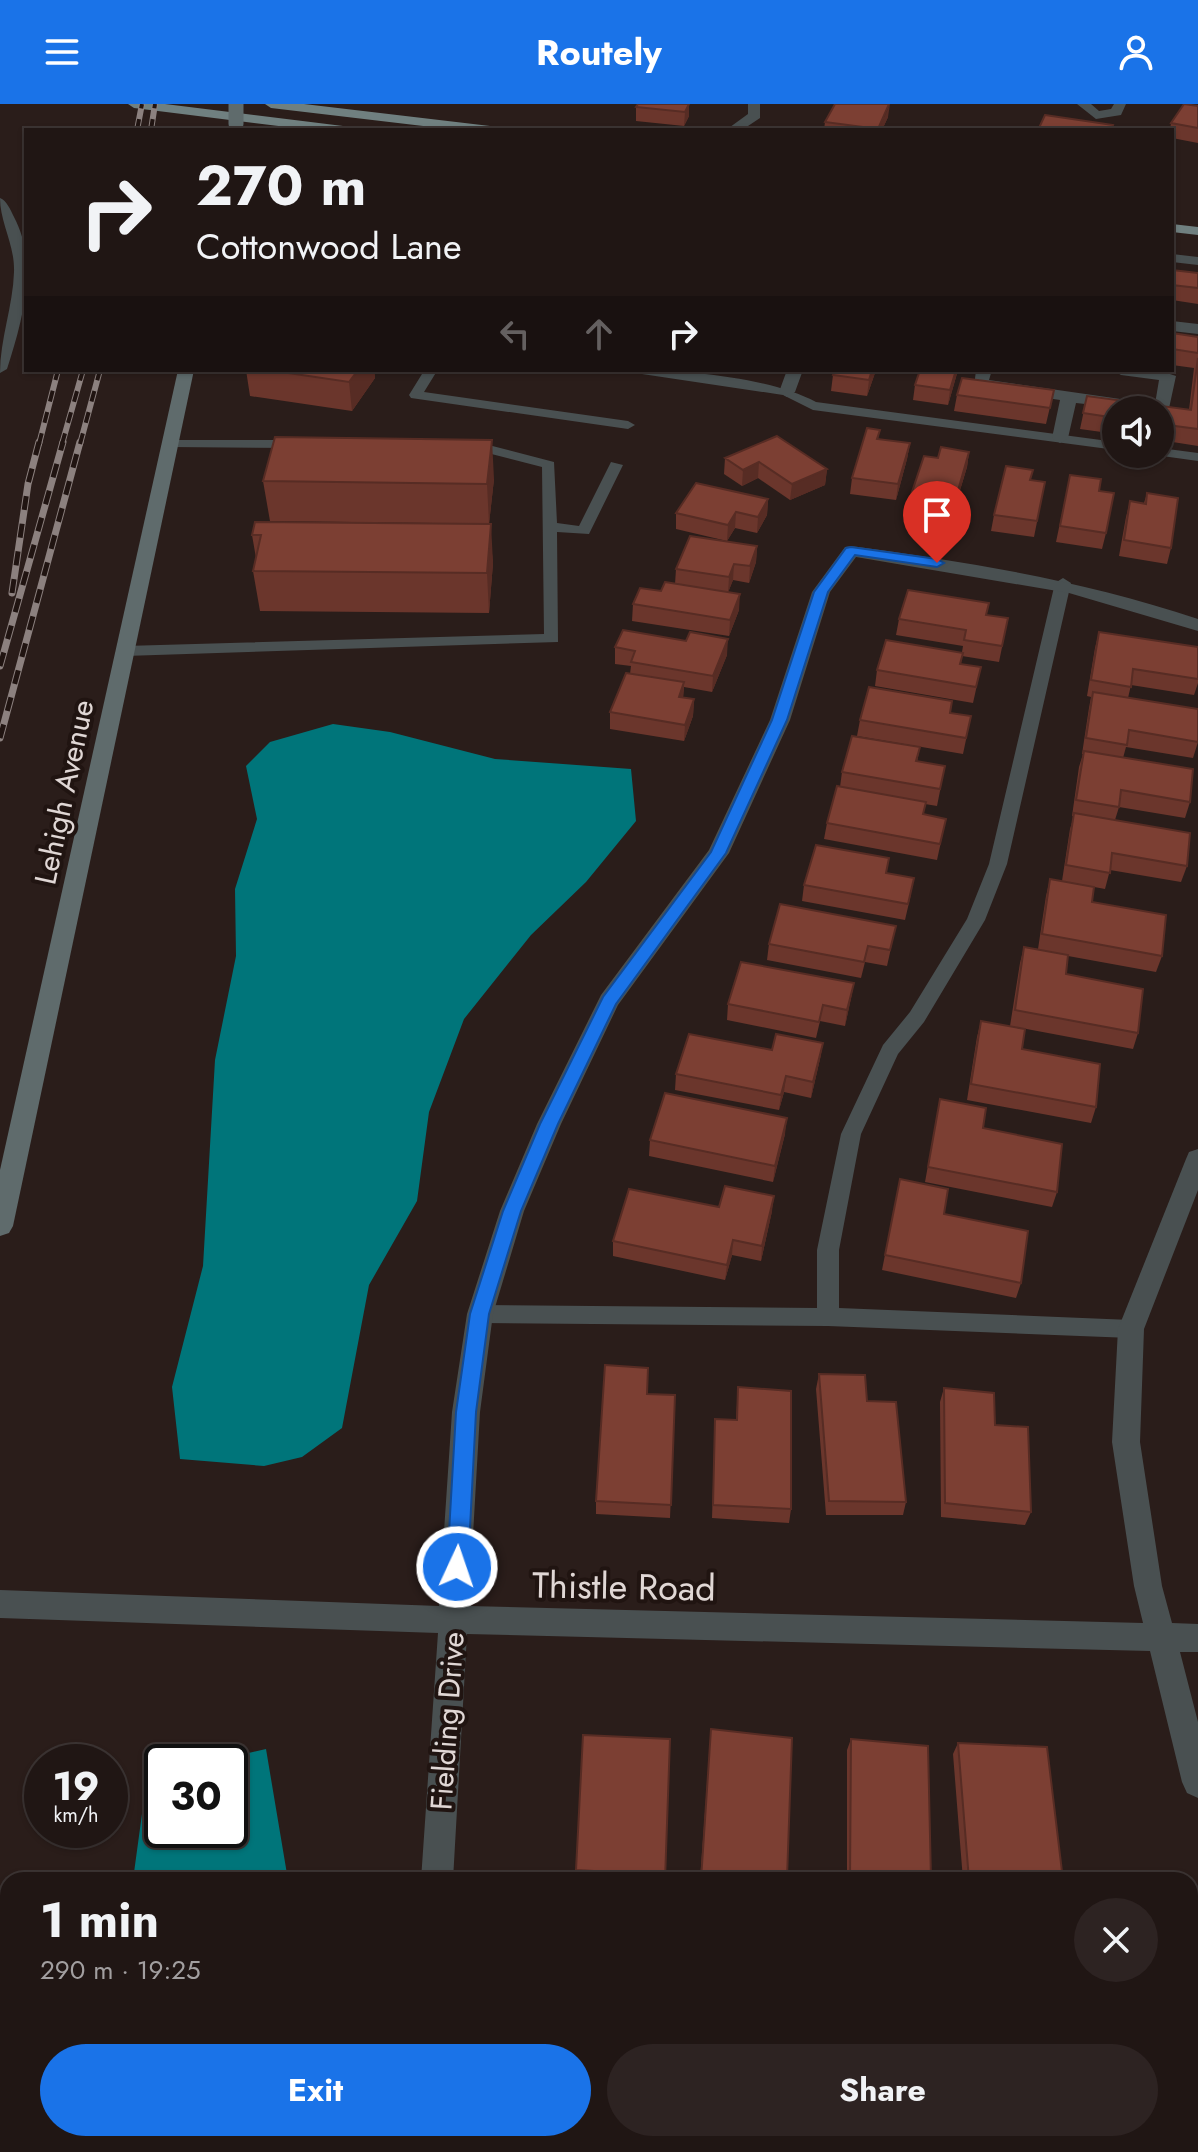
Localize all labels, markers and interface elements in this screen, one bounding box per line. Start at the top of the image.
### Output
text: Routely [536,26,662,78]
icon: menu [40,30,84,74]
icon: person [1114,30,1158,74]
text: 270 m [196,145,366,226]
icon: right [64,160,168,264]
text: Cottonwood Lane [196,220,462,272]
icon: left [493,312,537,356]
icon: ahead [577,312,621,356]
icon: right [661,312,705,356]
map controls [1102,396,1174,468]
button: sound [1102,396,1174,468]
pin [903,481,971,563]
icon: arrive [915,493,959,537]
street label: Lehigh Avenue [23,696,105,888]
position arrow [415,1525,499,1609]
street label: Thistle Road [532,1558,716,1614]
street label: Fielding Drive [419,1630,475,1812]
speed limit sign: 30 [144,1744,248,1848]
text: 19 [52,1757,100,1815]
text: km/h [53,1801,99,1830]
text: 1 min [40,1886,159,1955]
button: close [1074,1898,1158,1982]
text: 290 m · 19:25 [40,1951,201,1989]
button: Exit [40,2044,591,2136]
button: Share [607,2044,1158,2136]

